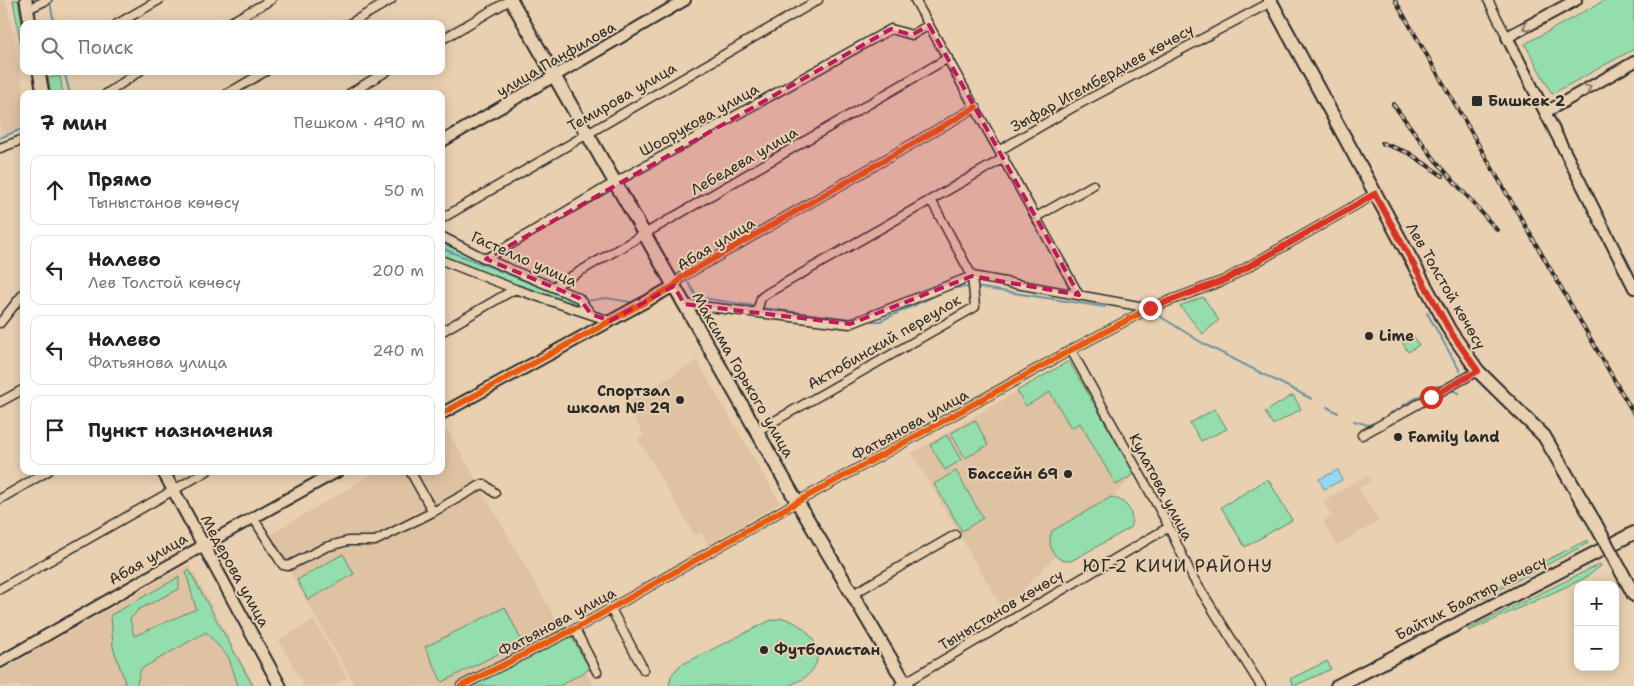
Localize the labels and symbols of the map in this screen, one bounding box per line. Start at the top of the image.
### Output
street label: улица Панфилова [493,16,620,101]
street label: Зыфар Игембердиев көчөсү [1007,19,1197,137]
one-way arrow [1522,21,1531,31]
street label: Темирова улица [564,57,681,136]
street label: Шоорукова улица [636,79,763,161]
one-way arrow [1583,84,1592,94]
place label: Бишкек 2 [1488,91,1566,111]
marker: Бишкек 2 [1470,94,1484,108]
street label: Лебедева улица [687,122,802,200]
street label: Абая улица [673,212,759,275]
street label: Лев Толстой көчөсү [1402,219,1491,353]
street label: Гастелло улица [468,227,581,292]
street label: Максима Горького улица [687,289,799,462]
street label: Актюбинский переулок [804,290,964,394]
route end [1139,297,1162,320]
place label: Lime [1379,326,1414,346]
marker: Lime [1363,330,1375,342]
place label: Спортзал школы № 29 [567,381,670,418]
street label: Фатьянова улица [848,384,973,465]
route start [1420,386,1443,409]
marker: Спортзал школы № 29 [674,394,686,406]
place label: Family land [1408,427,1500,447]
street label: Кулатова улица [1124,430,1198,545]
marker: Family land [1392,431,1404,443]
place label: Бассейн 69 [968,464,1058,484]
marker: Бассейн 69 [1062,468,1074,480]
street label: Медерова улица [196,511,274,631]
street label: Абая улица [105,528,192,590]
street label: Байтик Баатыр көчөсү [1392,551,1550,645]
district label: ЮГ-2 КИЧИ РАЙОНУ [1083,554,1273,578]
street label: Тыныстанов көчөсү [935,565,1067,655]
street label: Фатьянова улица [495,582,620,661]
place label: Футболистан [774,640,880,660]
marker: Футболистан [758,644,770,656]

